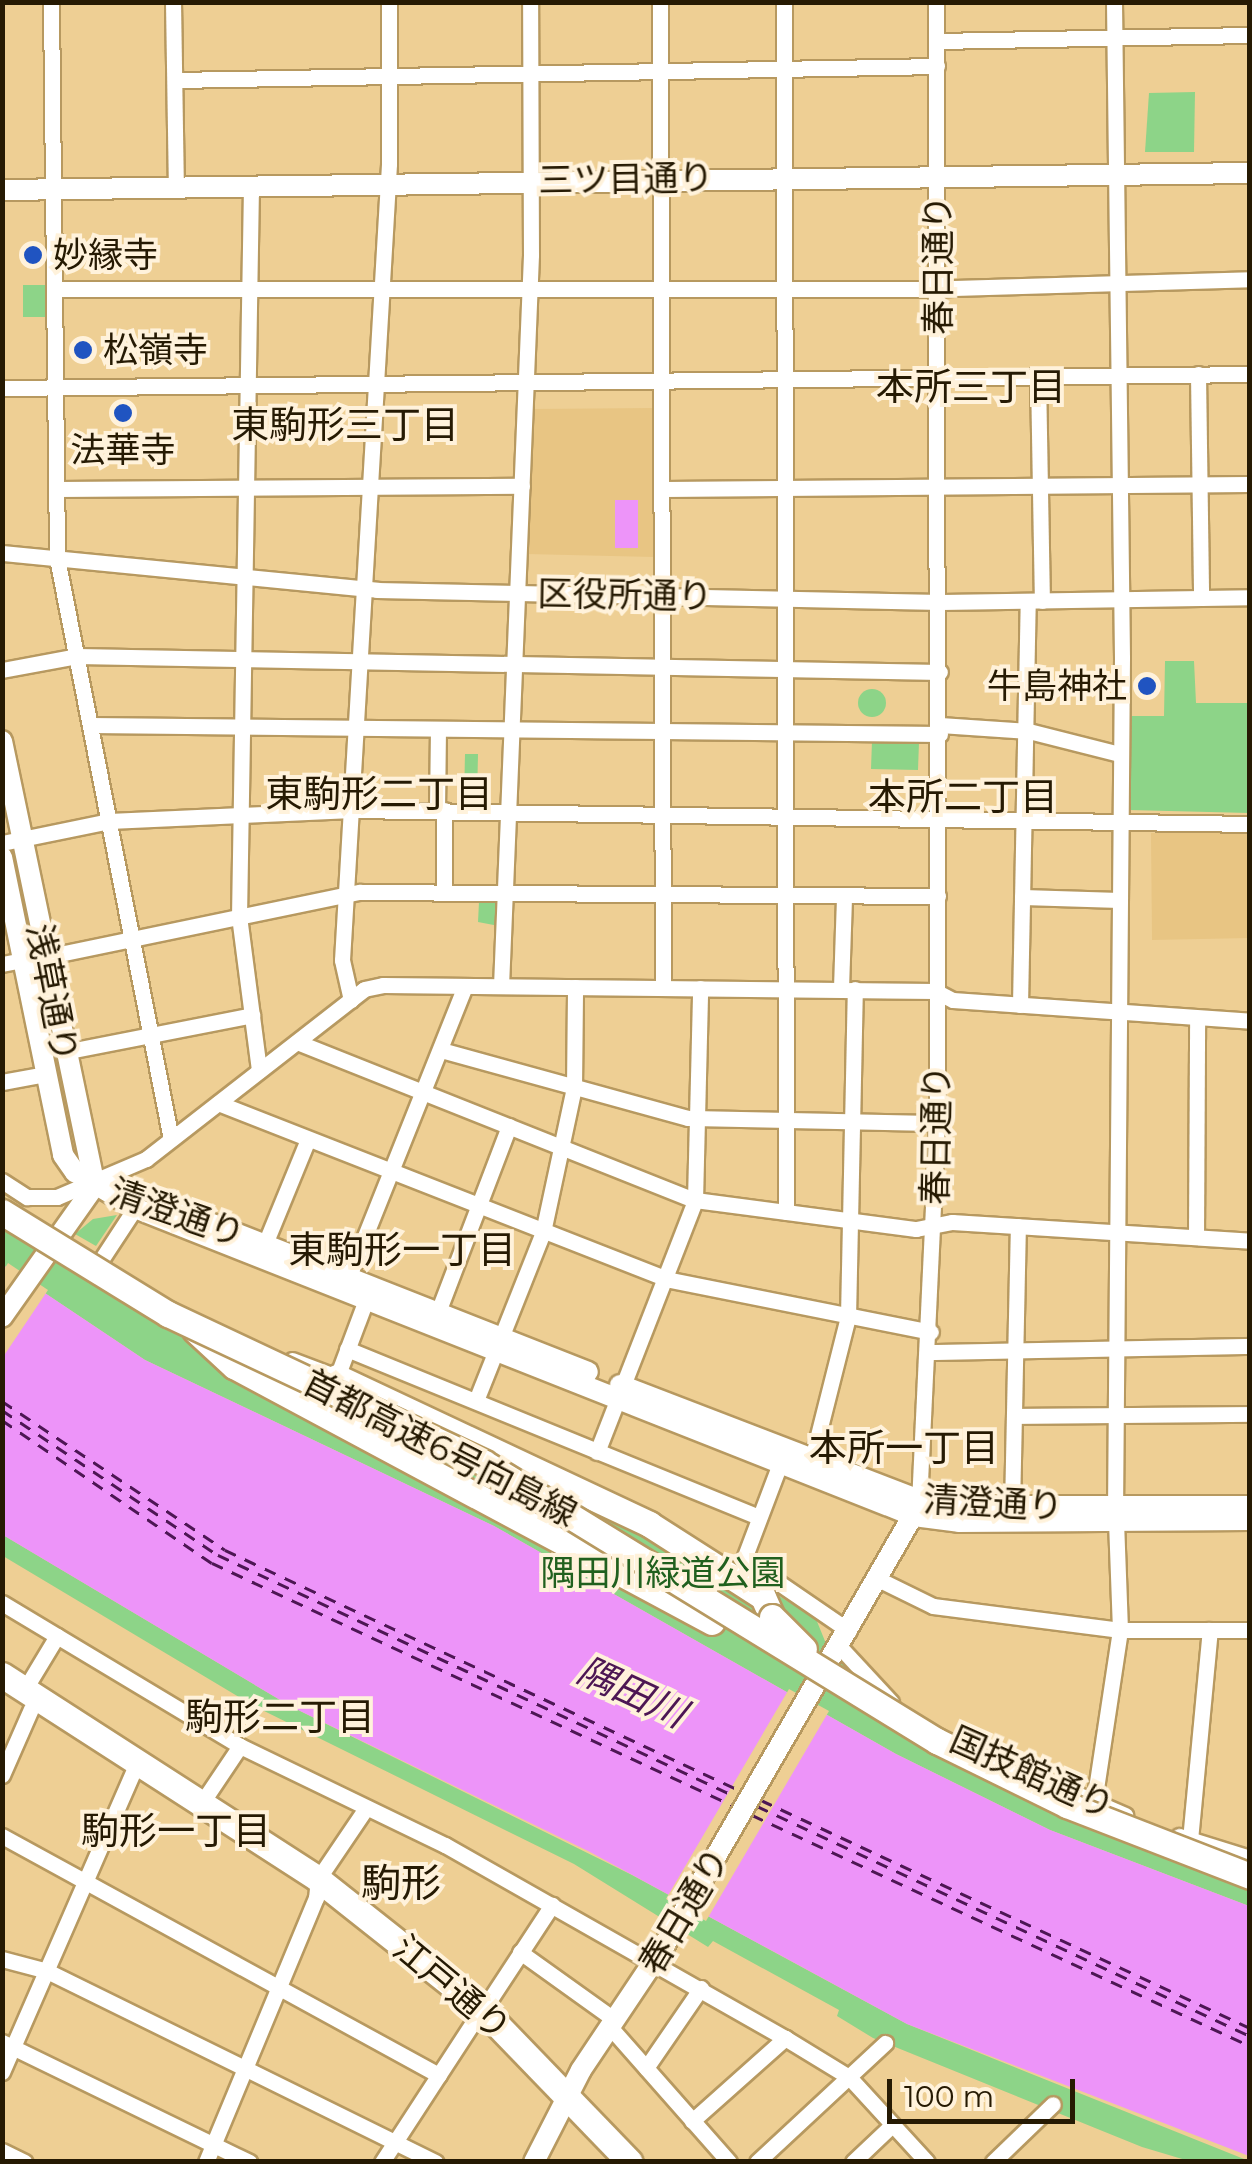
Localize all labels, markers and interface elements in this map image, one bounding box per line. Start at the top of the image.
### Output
street label: 三ツ目通り [538,156,714,202]
street label: 春日通り [917,195,959,335]
place label: 妙縁寺 [53,234,158,276]
marker: 妙縁寺 [22,244,44,266]
place label: 松嶺寺 [103,329,208,371]
marker: 松嶺寺 [72,339,94,361]
district label: 本所三丁目 [876,364,1066,410]
marker: 法華寺 [112,402,134,424]
district label: 東駒形三丁目 [231,402,459,448]
place label: 法華寺 [71,429,175,471]
street label: 区役所通り [537,572,713,618]
place label: 牛島神社 [987,665,1127,707]
marker: 牛島神社 [1136,675,1158,697]
district label: 東駒形二丁目 [265,771,493,817]
district label: 本所二丁目 [868,774,1058,820]
street label: 浅草通り [18,920,86,1066]
street label: 春日通り [914,1065,958,1205]
street label: 清澄通り [104,1170,250,1256]
district label: 東駒形一丁目 [288,1227,516,1273]
street label: 首都高速6号向島線 [296,1361,584,1535]
district label: 本所一丁目 [809,1425,999,1471]
street label: 清澄通り [922,1478,1064,1528]
park label: 隅田川緑道公園 [541,1552,785,1594]
water label: 隅田川 [571,1647,693,1737]
district label: 駒形二丁目 [185,1694,375,1740]
street label: 国技館通り [944,1718,1120,1828]
district label: 駒形一丁目 [81,1808,271,1854]
street label: 春日通り [630,1840,738,1982]
district label: 駒形 [361,1859,441,1907]
street label: 江戸通り [385,1927,519,2049]
scale bar [892,2059,1080,2121]
text: 100 m [904,2078,994,2115]

